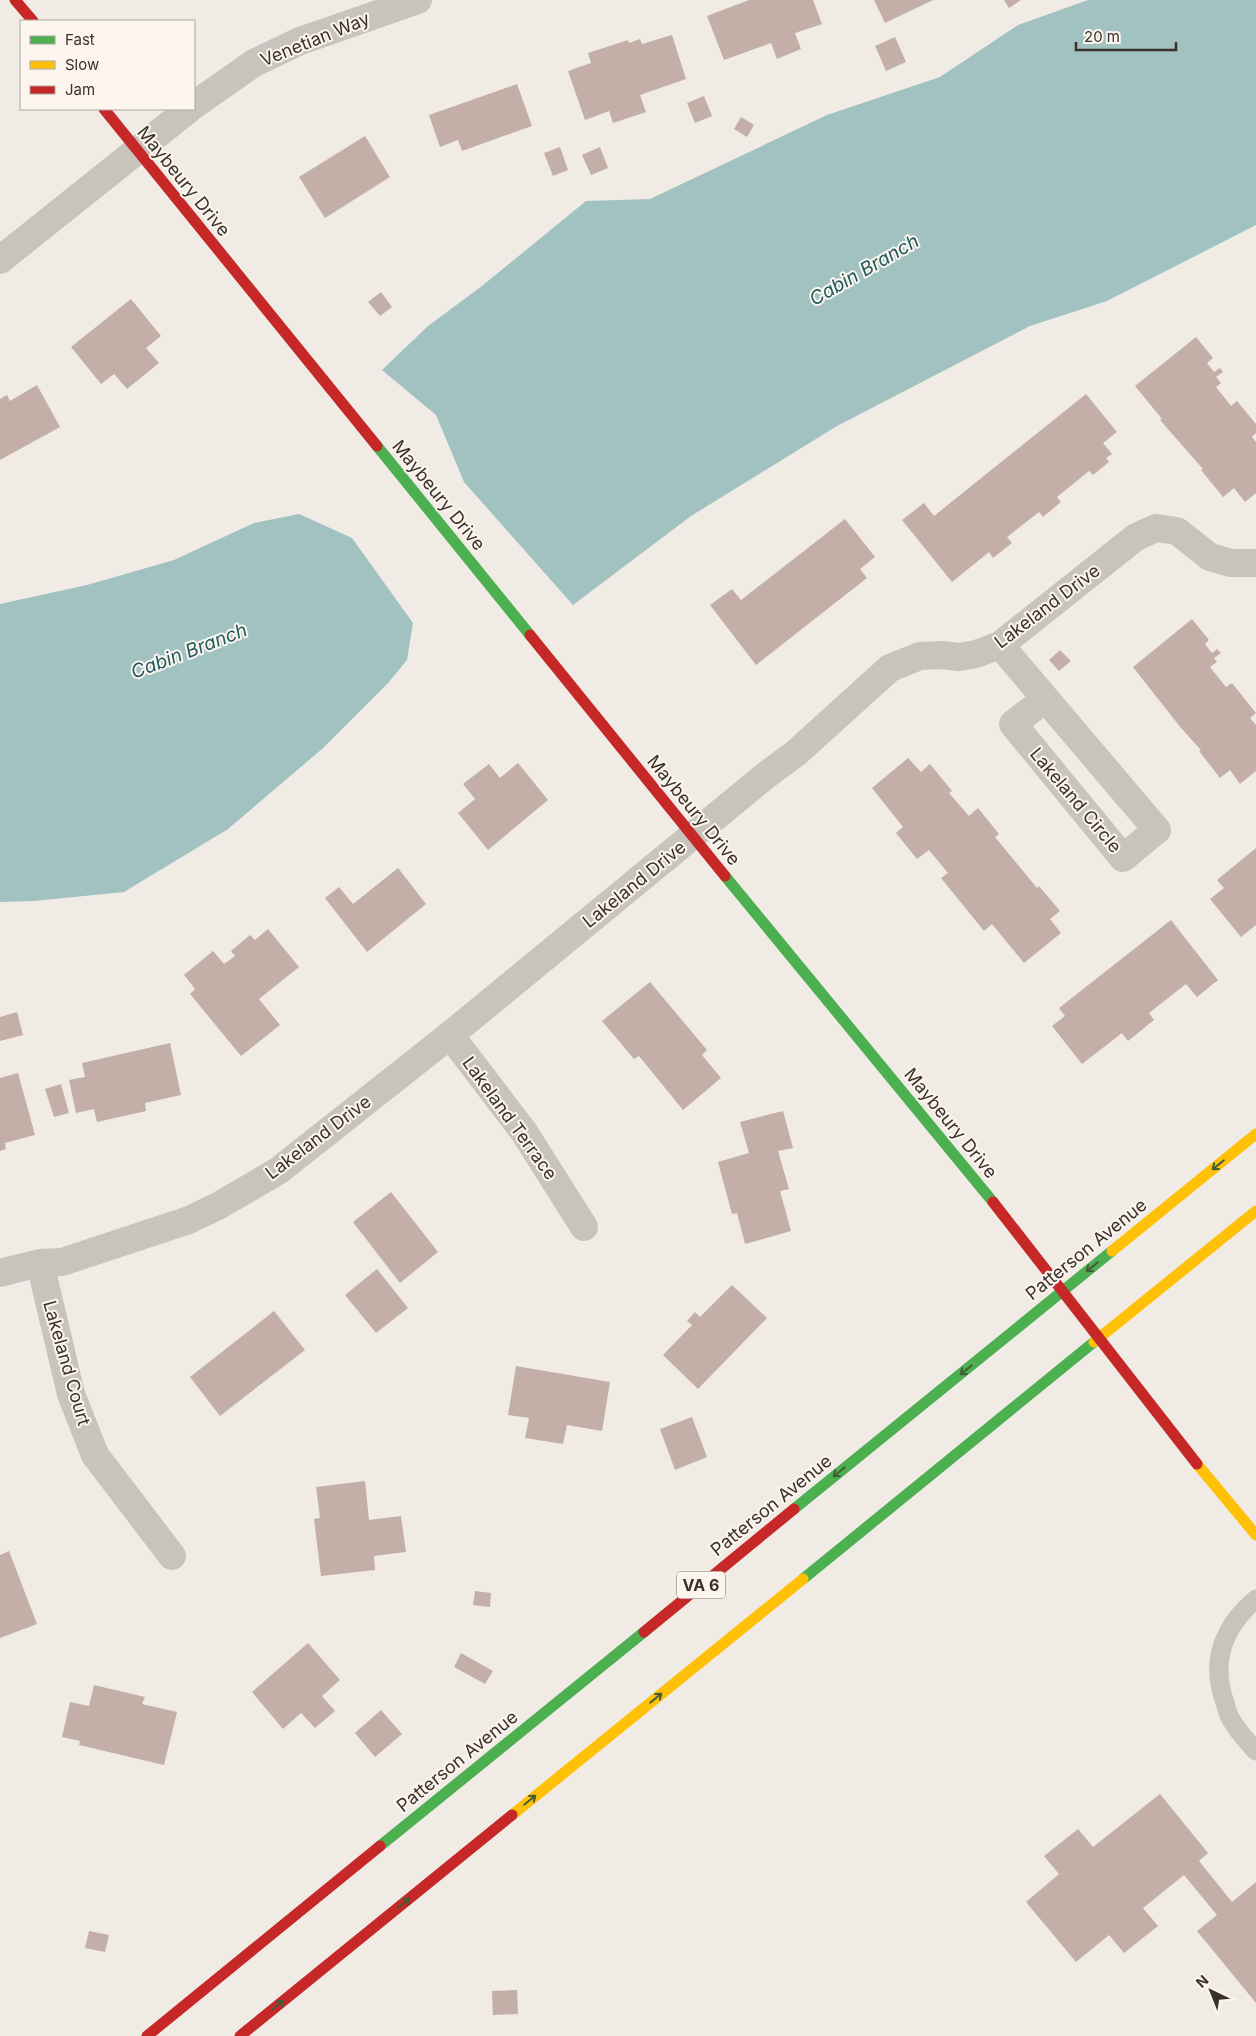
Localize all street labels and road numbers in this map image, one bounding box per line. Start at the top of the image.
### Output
street label: Venetian Way [257,8,373,70]
street label: Maybeury Drive [133,122,235,240]
street label: Maybeury Drive [388,436,490,554]
street label: Lakeland Drive [990,560,1104,652]
street label: Lakeland Circle [1026,743,1126,857]
street label: Maybeury Drive [643,751,745,869]
street label: Lakeland Drive [578,836,690,932]
street label: Lakeland Terrace [458,1052,562,1184]
street label: Maybeury Drive [900,1064,1002,1182]
street label: Lakeland Drive [261,1091,375,1183]
street label: Patterson Avenue [1021,1194,1151,1304]
street label: Lakeland Court [39,1298,95,1428]
street label: Patterson Avenue [706,1450,836,1560]
road number: VA 6 [677,1572,725,1598]
street label: Patterson Avenue [392,1706,522,1816]

